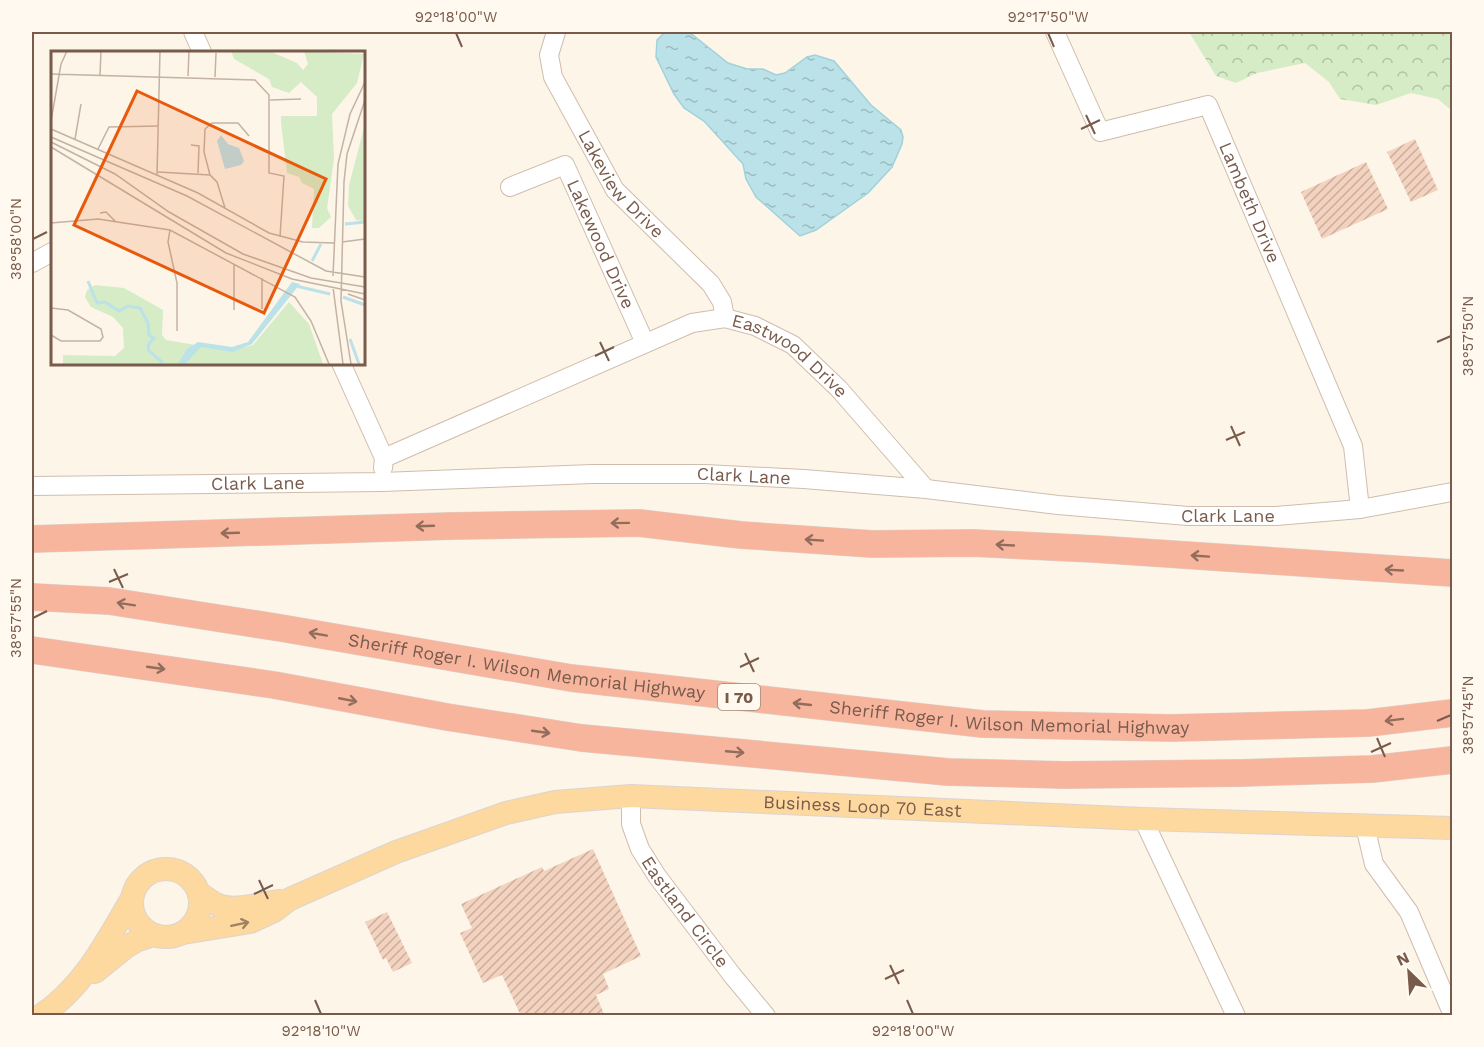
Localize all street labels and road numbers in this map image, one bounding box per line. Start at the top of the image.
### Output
street label: Lakeview Drive [574,126,669,242]
street label: Lambeth Drive [1215,139,1285,266]
street label: Lakewood Drive [563,176,639,312]
street label: Eastwood Drive [730,309,852,401]
street label: Clark Lane [697,463,791,488]
street label: Clark Lane [211,472,305,494]
street label: Clark Lane [1180,504,1275,526]
street label: Sheriff Roger I. Wilson Memorial Highway [347,629,707,703]
road number: I 70 [718,684,760,710]
street label: Sheriff Roger I. Wilson Memorial Highway [828,696,1190,738]
street label: Business Loop 70 East [763,791,962,821]
street label: Eastland Circle [637,852,733,971]

